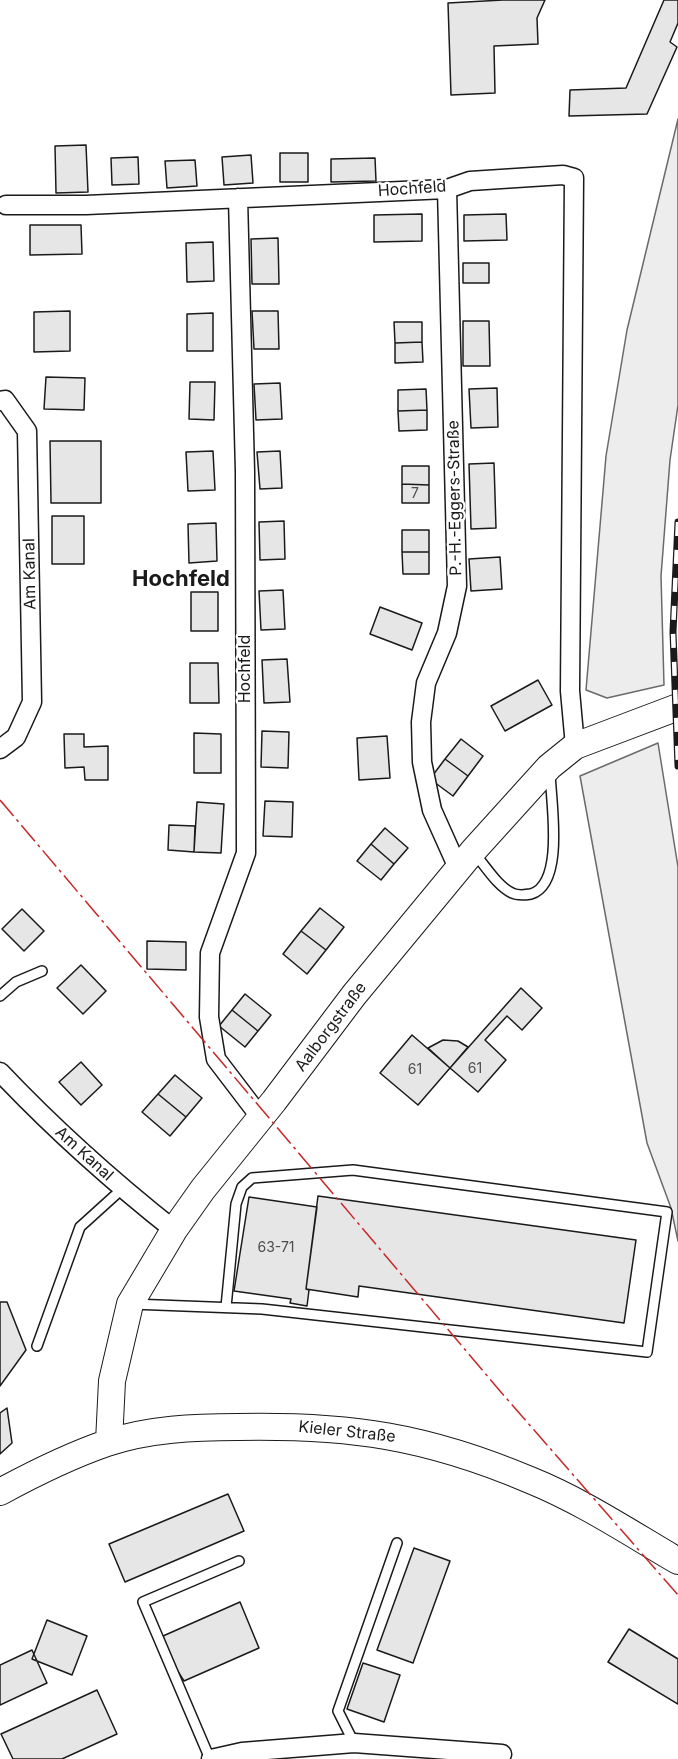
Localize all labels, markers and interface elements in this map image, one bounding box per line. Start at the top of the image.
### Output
street label: Hochfeld [377,177,447,201]
street label: P.-H.-Eggers-Straße [444,420,466,576]
house number: 7 [411,486,419,502]
street label: Am Kanal [20,538,40,610]
district label: Hochfeld [132,566,230,592]
street label: Hochfeld [235,635,255,703]
street label: Aalborgstraße [291,979,371,1075]
house number: 61 [468,1061,482,1077]
house number: 61 [408,1062,422,1078]
street label: Am Kanal [51,1123,117,1185]
house number: 63-71 [257,1240,295,1256]
street label: Kieler Straße [297,1417,397,1447]

